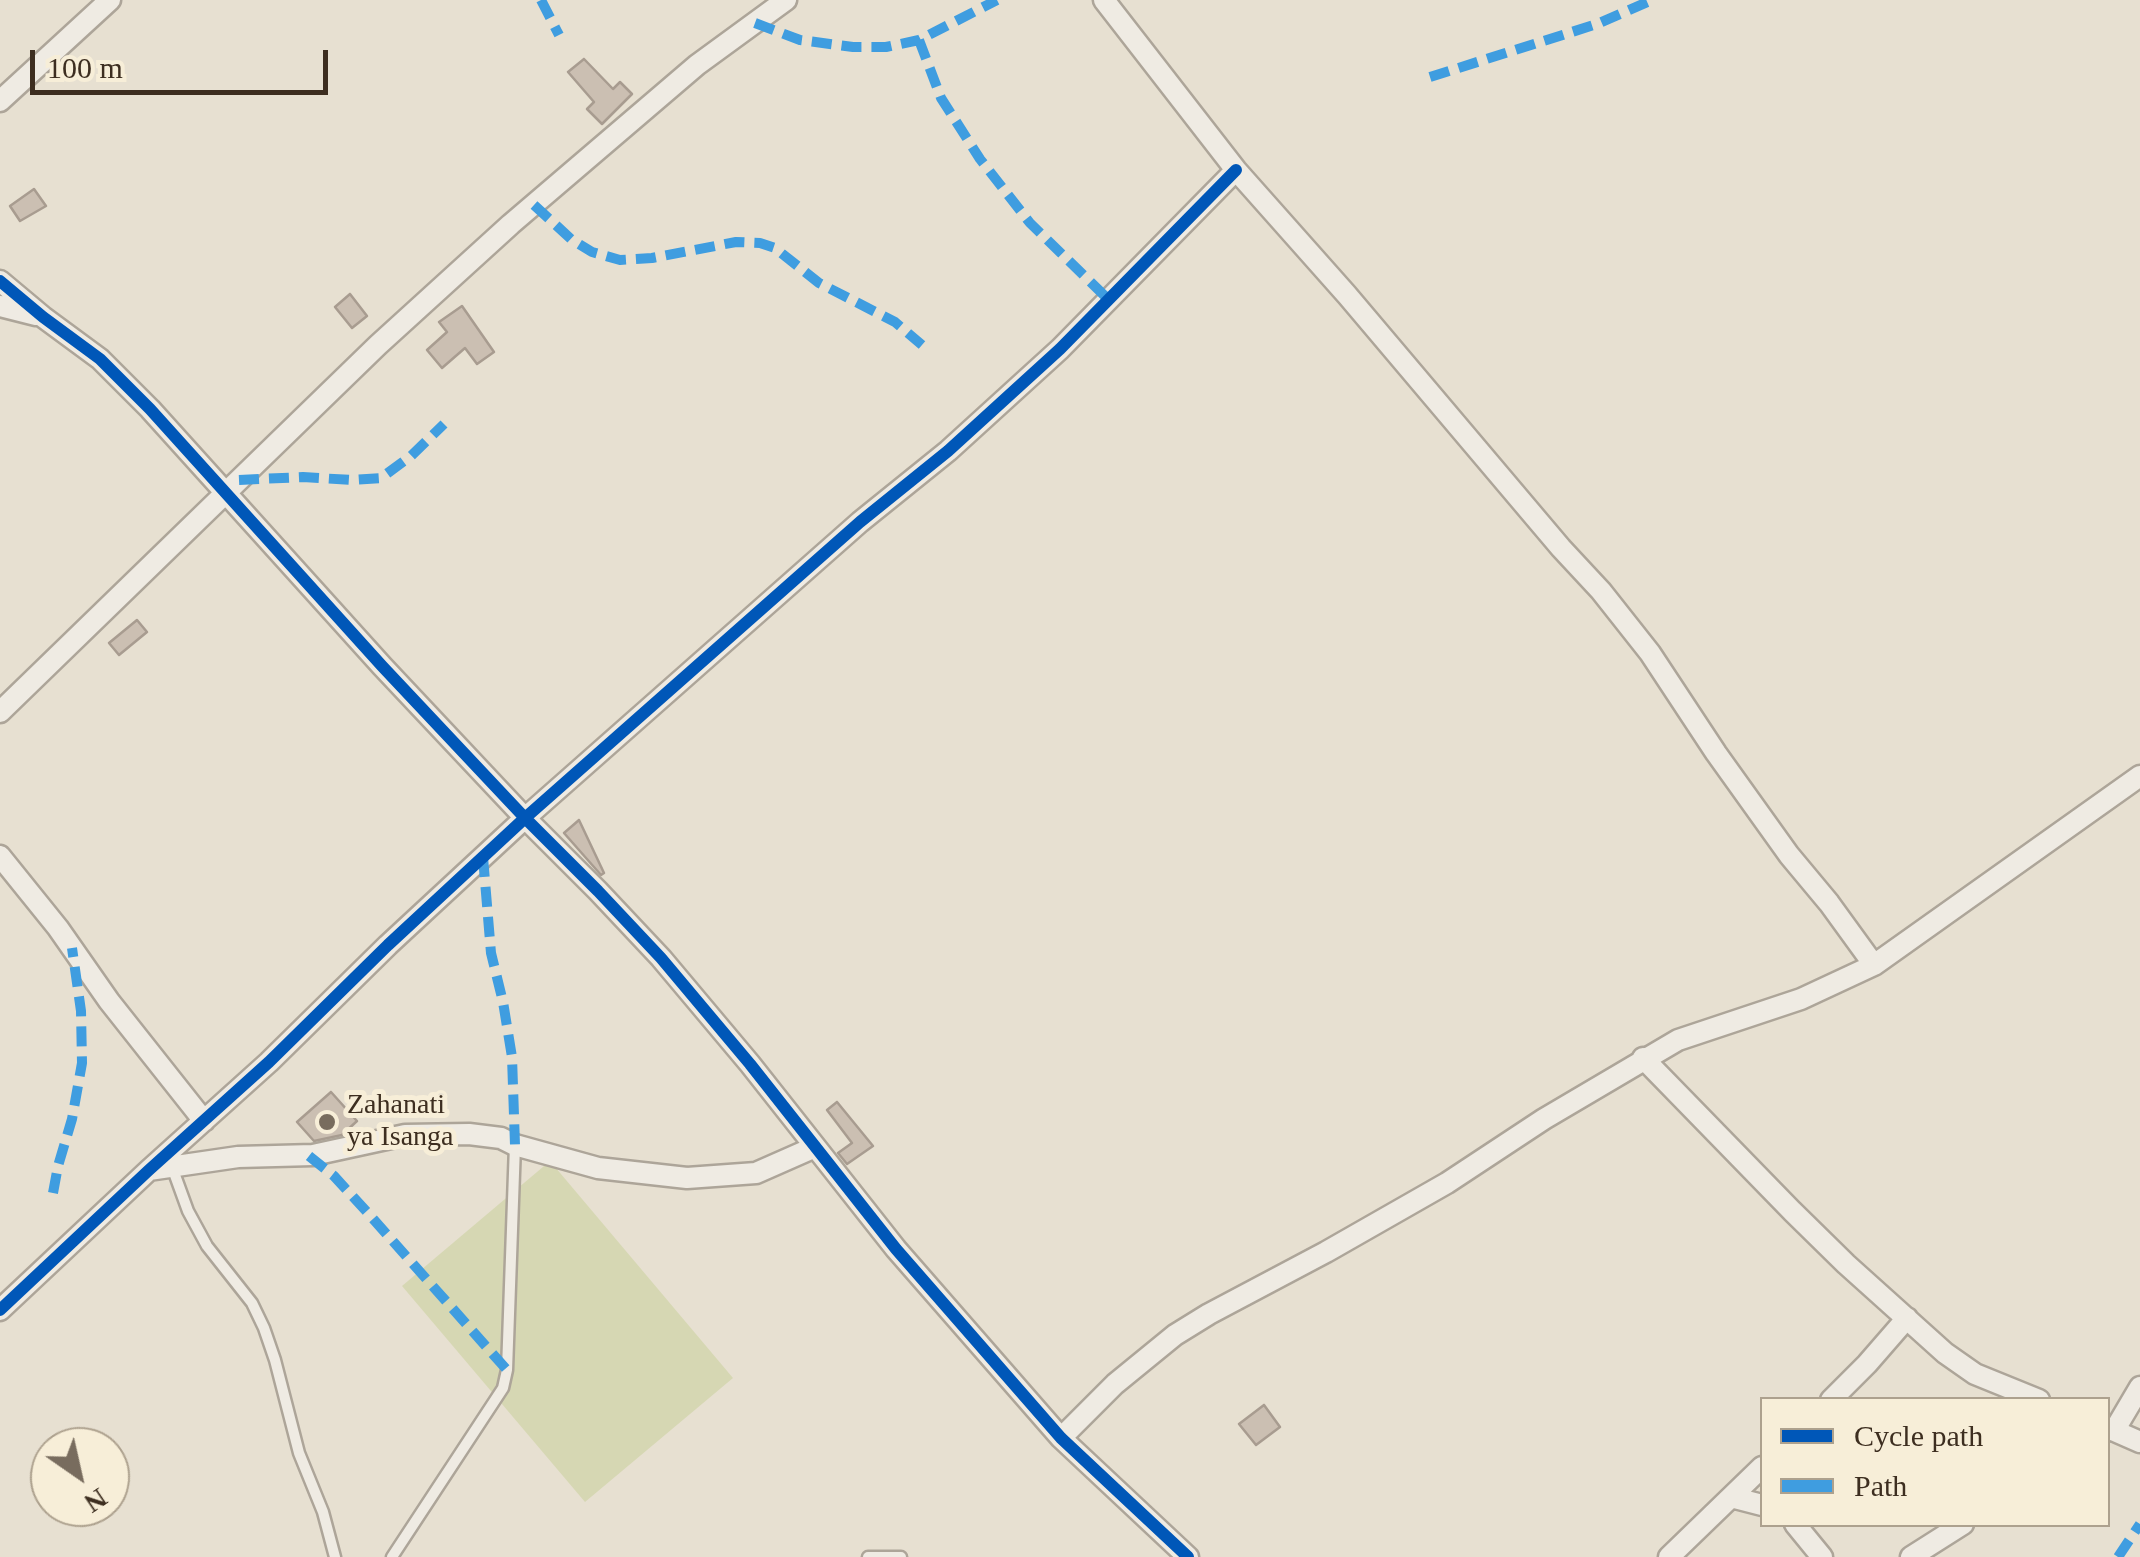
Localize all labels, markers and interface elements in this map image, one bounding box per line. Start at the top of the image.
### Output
scale bar [35,30,332,92]
text: 100 m [47,51,123,84]
place label: Zahanati ya Isanga [347,1089,454,1155]
marker: Zahanati ya Isanga [316,1111,338,1133]
legend [1760,1397,2110,1527]
text: Cycle path [1854,1419,1983,1452]
north arrow [30,1427,130,1527]
text: Path [1854,1469,1907,1502]
text: N [79,1482,113,1519]

